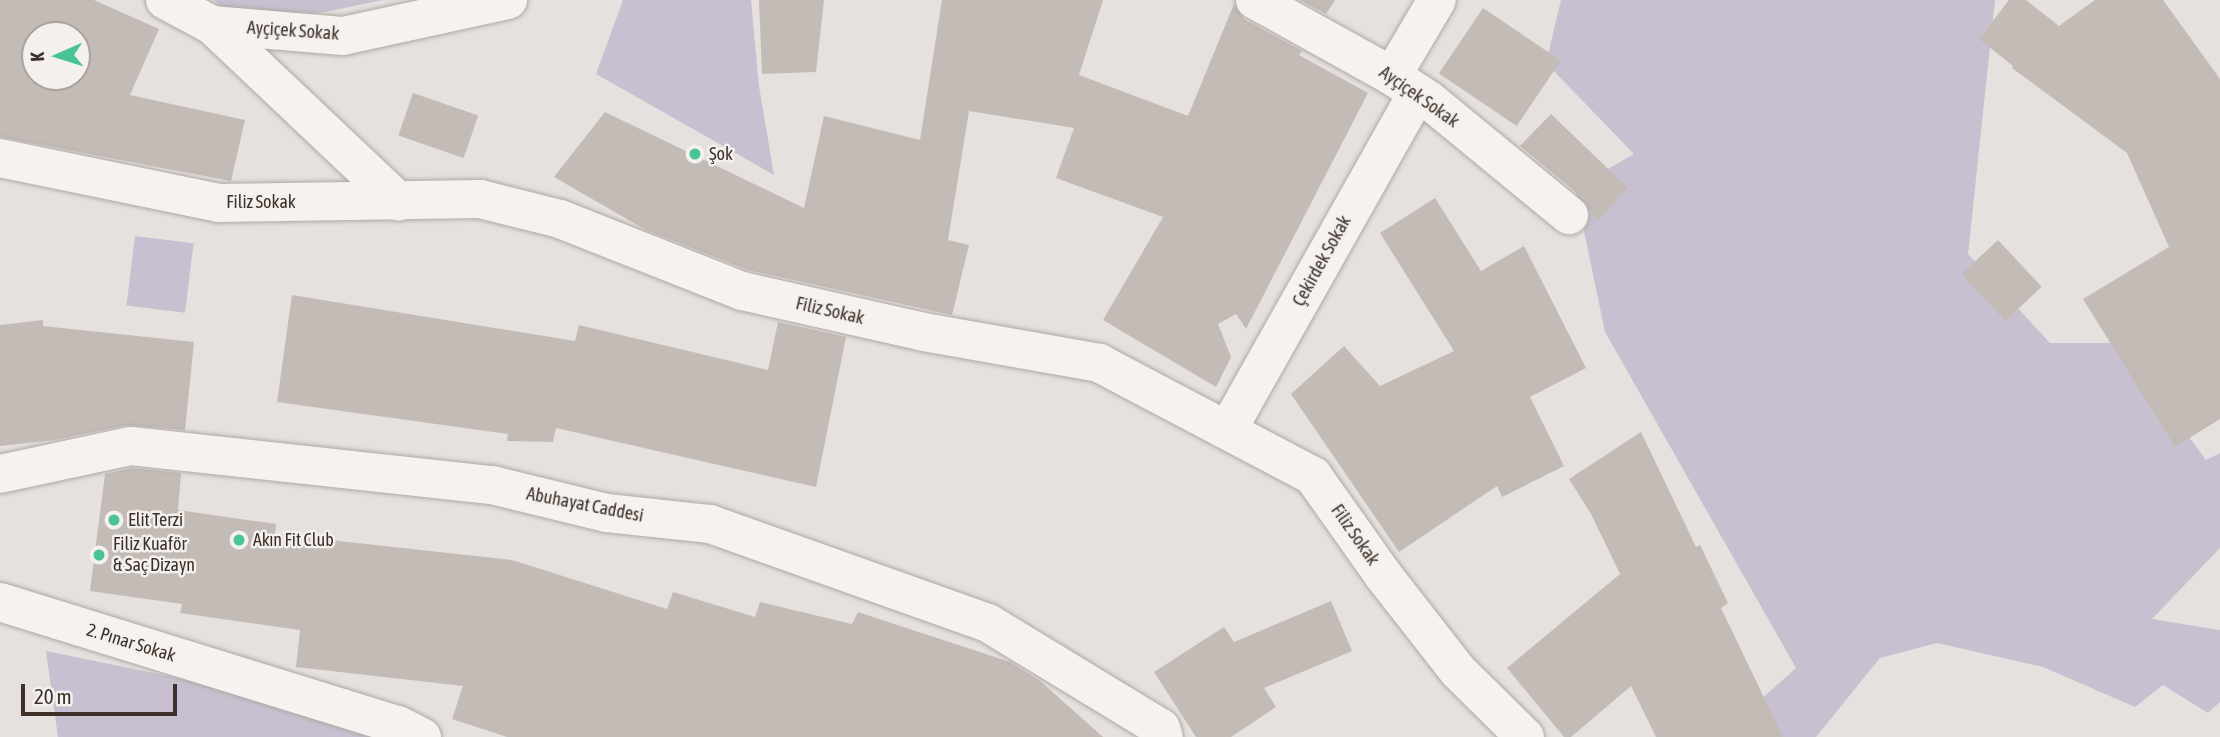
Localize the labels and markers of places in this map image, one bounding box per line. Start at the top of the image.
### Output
place label: Şok [709,143,733,165]
marker: Şok [687,146,703,162]
place label: Elit Terzi [128,509,183,531]
marker: Elit Terzi [106,512,122,528]
place label: Akın Fit Club [253,529,334,551]
marker: Akın Fit Club [231,532,247,548]
place label: Filiz Kuaför & Saç Dizayn [113,534,195,576]
marker: Filiz Kuaför & Saç Dizayn [91,547,107,563]

